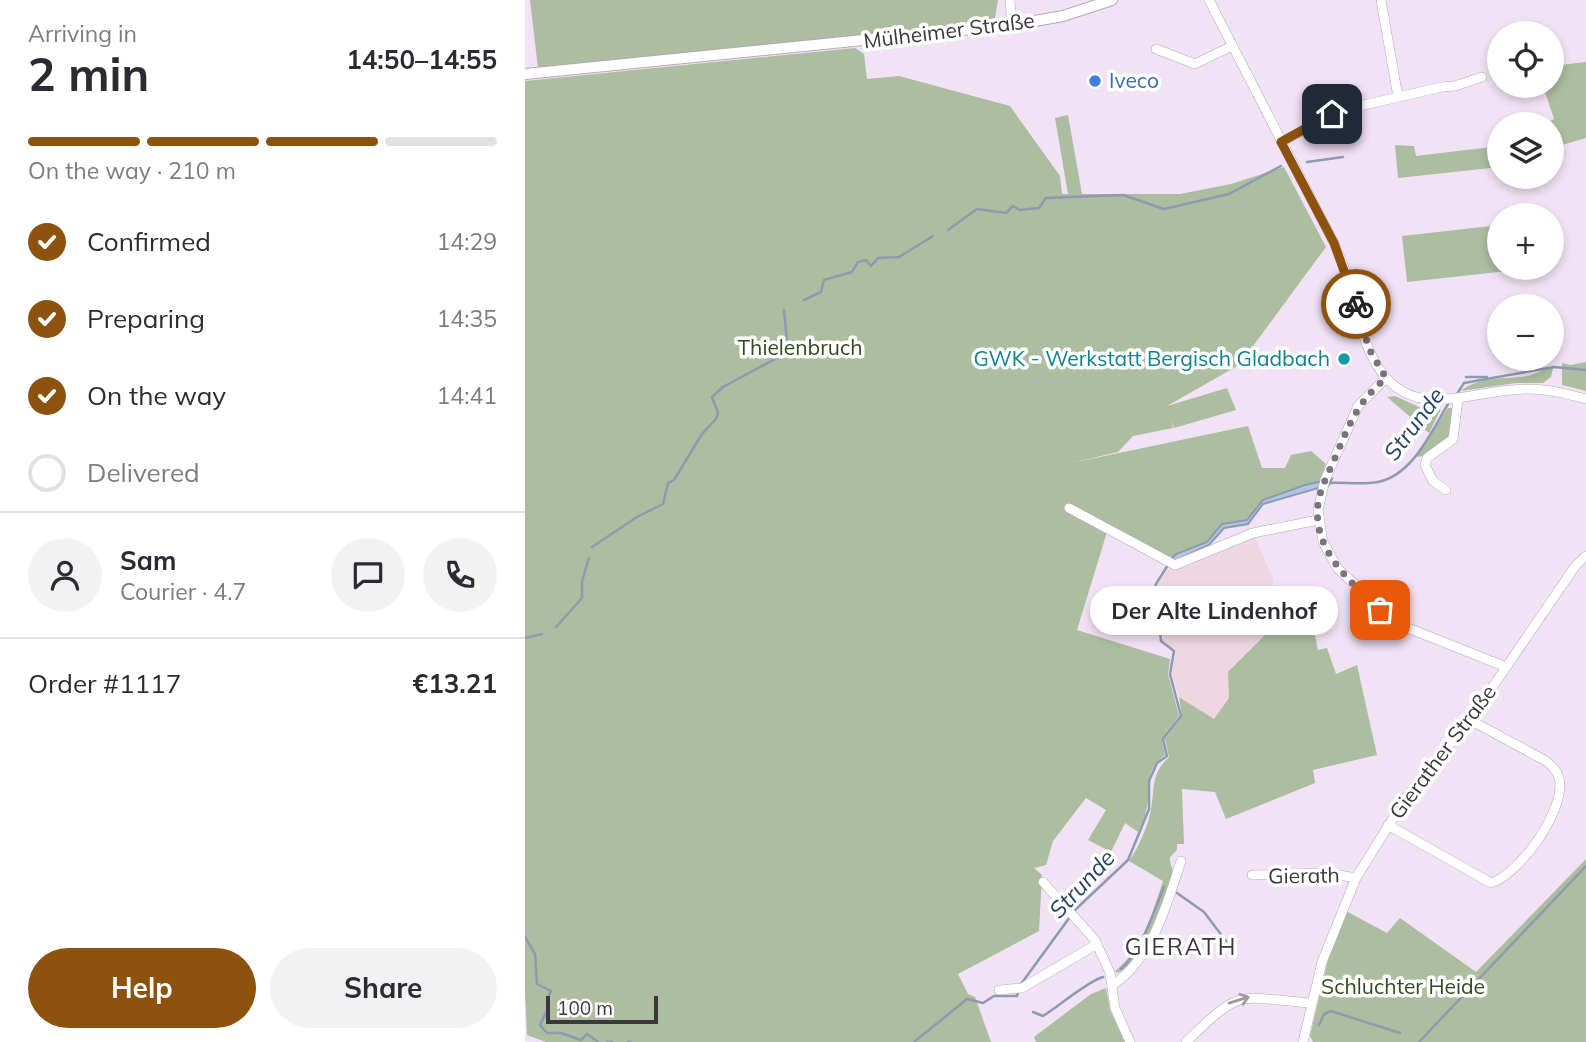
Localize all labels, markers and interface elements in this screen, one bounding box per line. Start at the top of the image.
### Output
street label: Mülheimer Straße [862,7,1036,53]
text: Arriving in [28,19,137,48]
map controls [1487,21,1564,371]
button: locate [1487,21,1564,98]
text: 14:50–14:55 [346,43,497,76]
text: 2 min [28,45,149,103]
place label: Iveco [1109,67,1159,93]
marker: Iveco [1087,73,1103,89]
pin [1302,84,1362,144]
icon: home [1313,95,1351,133]
button: layers [1487,112,1564,189]
text: On the way · 210 m [28,156,236,185]
button: + [1487,203,1564,280]
icon: check [28,223,66,261]
text: Confirmed [87,225,211,258]
text: 14:29 [437,227,497,256]
courier [1321,269,1391,339]
icon: bike [1337,285,1375,323]
button: − [1487,294,1564,371]
icon: check [28,300,66,338]
text: Preparing [87,302,205,335]
text: 14:35 [437,304,497,333]
park label: Thielenbruch [737,334,863,360]
place label: GWK - Werkstatt Bergisch Gladbach [973,345,1330,371]
marker: GWK - Werkstatt Bergisch Gladbach [1336,351,1352,367]
icon: check [28,377,66,415]
text: On the way [87,379,226,412]
text: 14:41 [437,381,497,410]
water label: Strunde [1377,382,1450,466]
text: Delivered [87,456,200,489]
button: person [28,538,102,612]
button: chat [331,538,405,612]
button: phone [423,538,497,612]
text: Sam [120,544,176,577]
text: Courier · 4.7 [120,577,246,606]
pin [1350,580,1410,640]
callout: Der Alte Lindenhof [1089,586,1338,634]
icon: bag [1361,591,1399,629]
text: Der Alte Lindenhof [1111,596,1317,625]
text: Order #1117 [28,667,181,700]
text: €13.21 [413,667,497,700]
street label: Gierather Straße [1383,679,1501,824]
water label: Strunde [1042,843,1121,924]
street label: Gierath [1268,861,1340,889]
district label: GIERATH [1125,932,1237,961]
button: Help [28,948,256,1028]
button: Share [270,948,497,1028]
park label: Schluchter Heide [1321,973,1485,999]
scale bar [546,993,658,1025]
one-way arrow [1227,993,1249,1006]
text: 100 m [557,996,613,1020]

